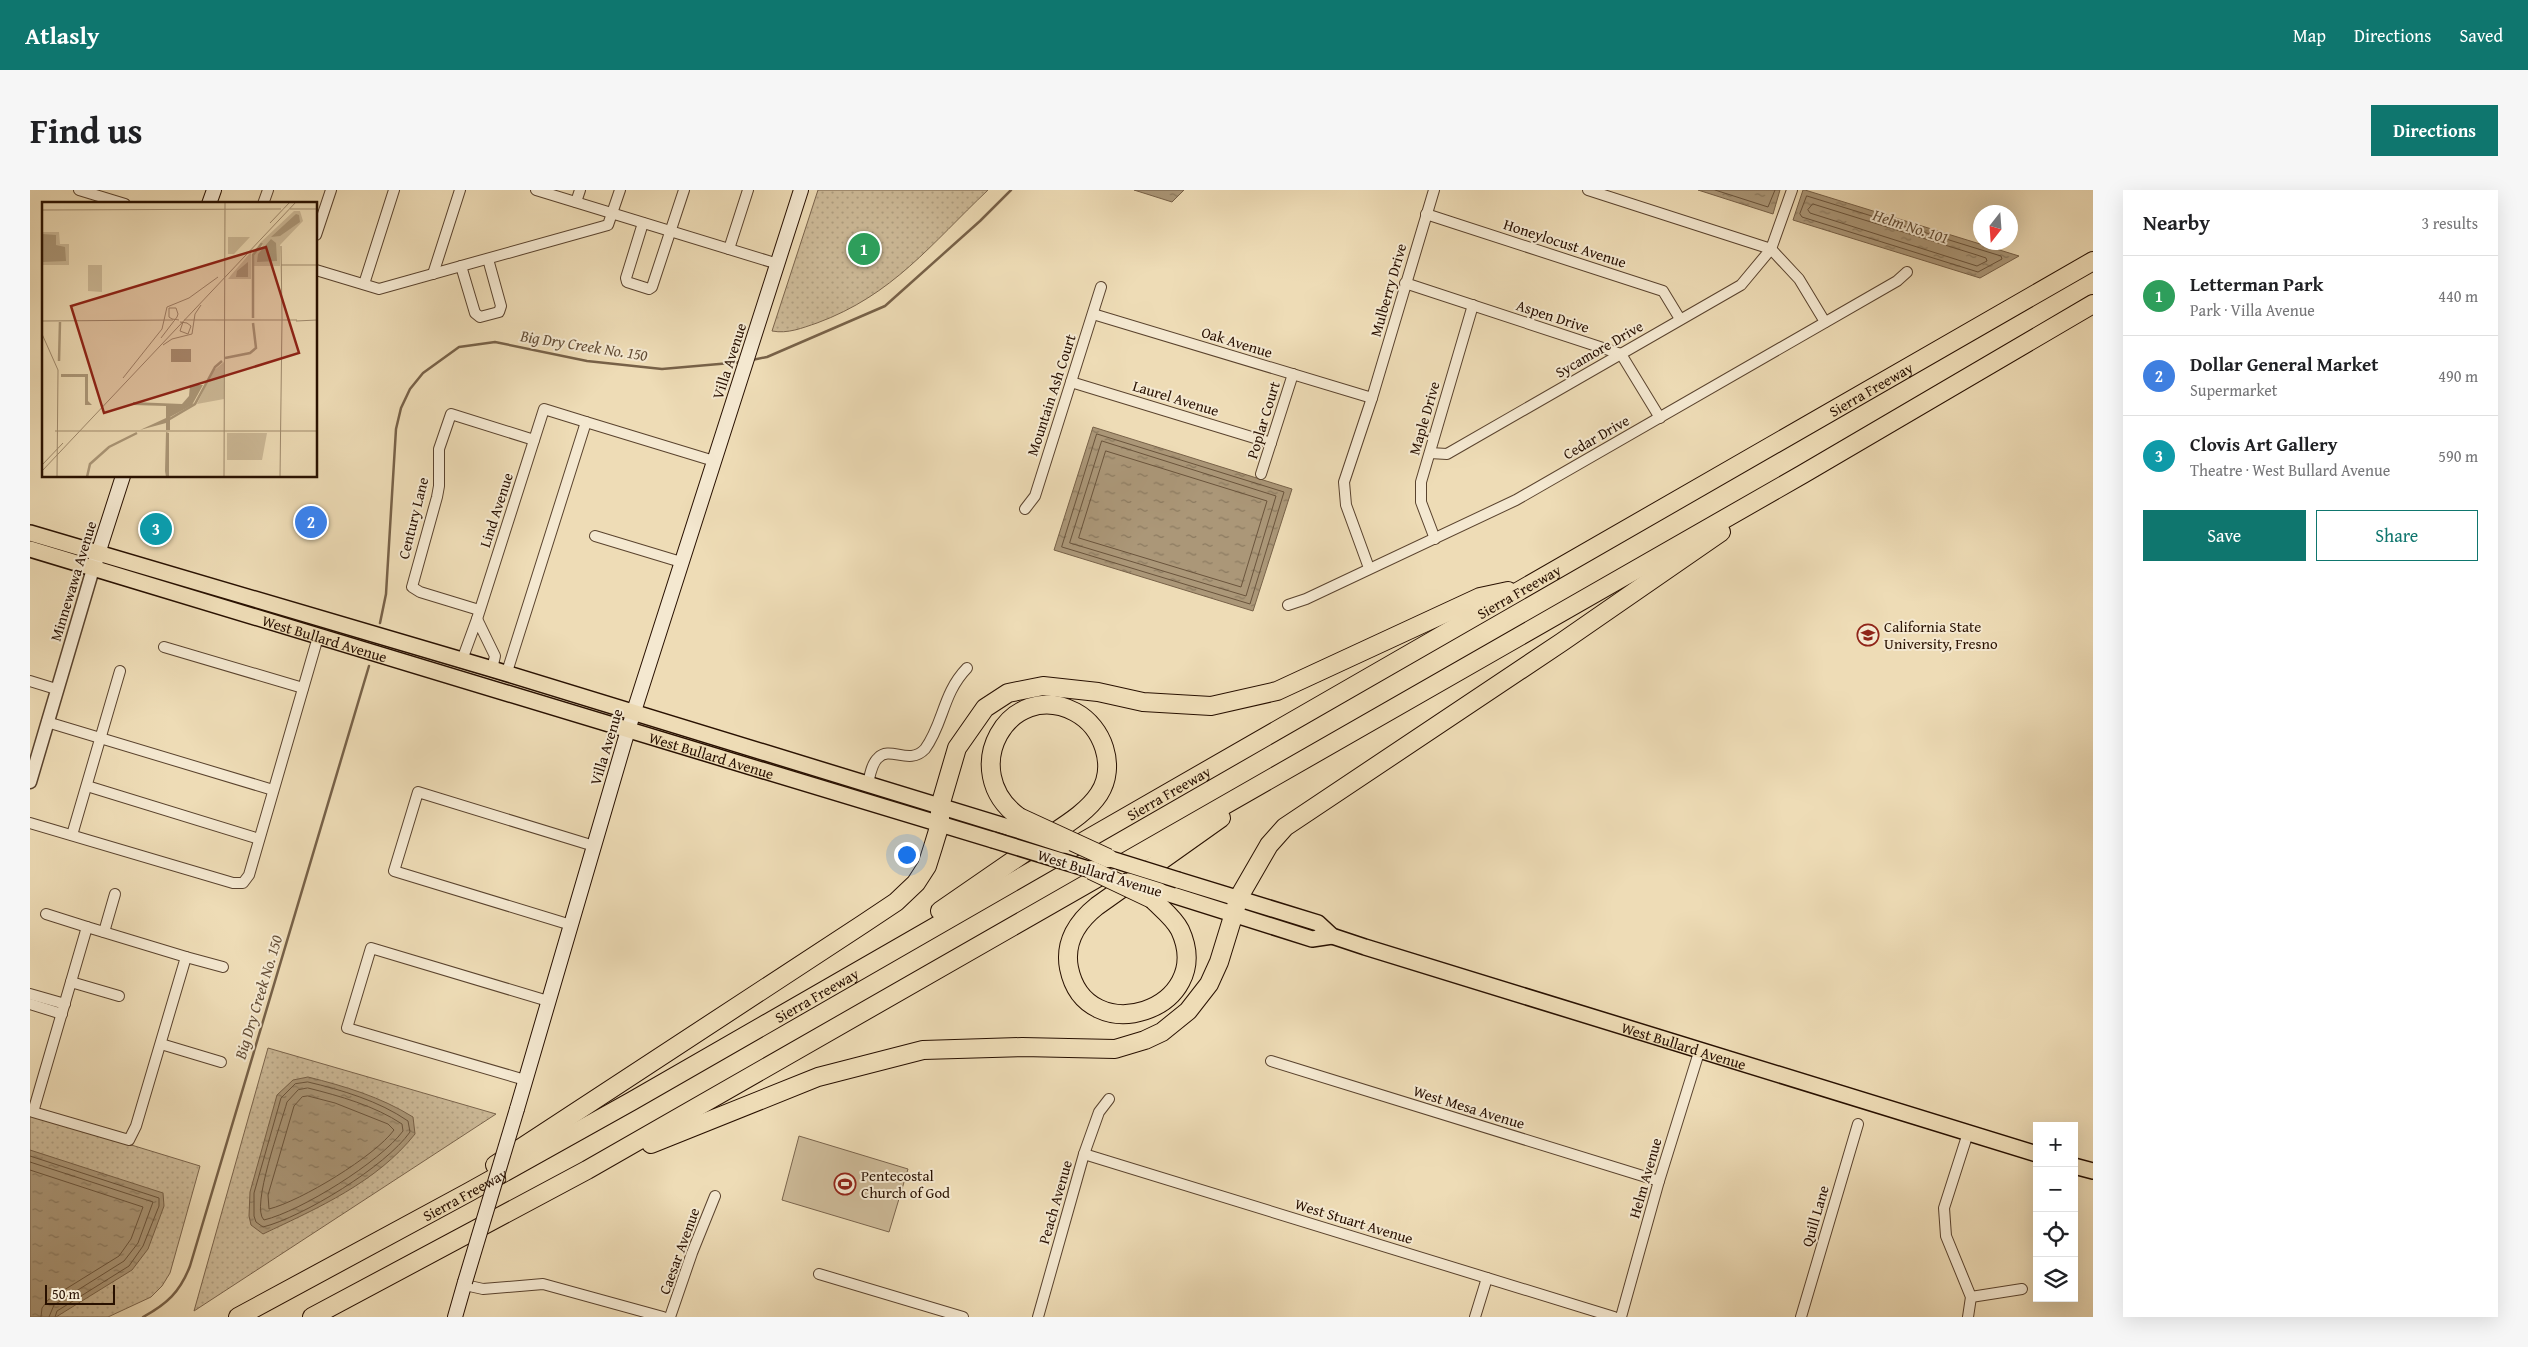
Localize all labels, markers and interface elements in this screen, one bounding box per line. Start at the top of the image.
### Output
text: Atlasly [25,18,99,53]
text: Map [2293,22,2326,49]
text: Directions [2354,22,2431,49]
text: Saved [2459,22,2503,49]
text: Find us [30,105,143,156]
button: Directions [2371,105,2498,156]
inset map [42,202,318,478]
water label: Helm No. 101 [1869,202,1952,250]
north arrow [1973,205,2018,250]
text: Nearby [2143,207,2210,238]
text: 3 results [2421,211,2478,235]
street label: Honeylocust Avenue [1501,213,1629,273]
pin: 1 [848,230,880,268]
street label: Mulberry Drive [1365,241,1411,339]
text: Letterman Park [2190,270,2323,298]
text: 1 [2155,284,2163,308]
text: 440 m [2438,284,2478,308]
street label: Aspen Drive [1514,294,1592,338]
text: Park · Villa Avenue [2190,298,2315,322]
street label: Sycamore Drive [1551,315,1647,383]
street label: Villa Avenue [707,320,751,402]
street label: Oak Avenue [1199,321,1275,363]
water label: Big Dry Creek No. 150 [518,323,650,367]
street label: Mountain Ash Court [1021,331,1081,459]
text: Dollar General Market [2190,350,2378,378]
street label: Sierra Freeway [1825,356,1917,421]
text: 2 [2155,364,2163,388]
text: 490 m [2438,364,2478,388]
street label: Laurel Avenue [1130,375,1222,421]
street label: Poplar Court [1241,378,1285,461]
text: Supermarket [2190,378,2277,402]
street label: Maple Drive [1403,379,1445,457]
street label: Cedar Drive [1559,410,1633,464]
text: Clovis Art Gallery [2190,430,2337,458]
text: 3 [2155,444,2163,468]
text: 590 m [2438,444,2478,468]
text: Theatre · West Bullard Avenue [2190,458,2390,482]
street label: Lind Avenue [474,470,518,550]
street label: Century Lane [393,475,433,561]
pin: 2 [295,503,327,541]
pin: 3 [140,510,172,548]
button: Save [2143,510,2306,561]
button: Share [2316,510,2478,561]
street label: Minnewawa Avenue [45,518,101,644]
street label: Sierra Freeway [1473,559,1565,624]
street label: West Bullard Avenue [260,609,390,667]
place label: California State University, Fresno [1884,616,1998,654]
school or university icon: California State University, Fresno [1856,623,1880,647]
street label: Villa Avenue [584,706,628,788]
street label: West Bullard Avenue [647,726,777,784]
street label: Sierra Freeway [1123,760,1215,825]
your location [894,842,920,868]
street label: West Bullard Avenue [1035,844,1165,902]
water label: Big Dry Creek No. 150 [227,932,288,1063]
street label: Sierra Freeway [771,962,863,1027]
street label: West Bullard Avenue [1619,1016,1749,1074]
street label: West Mesa Avenue [1411,1080,1527,1134]
map controls [2033,1122,2078,1302]
button: + [2033,1122,2078,1167]
street label: Helm Avenue [1623,1135,1667,1221]
street label: Peach Avenue [1033,1158,1077,1246]
street label: Sierra Freeway [419,1162,511,1226]
place label: Pentecostal Church of God [861,1165,950,1203]
button: − [2033,1167,2078,1212]
sports icon: Pentecostal Church of God [833,1172,857,1196]
street label: Quill Lane [1796,1183,1834,1249]
street label: West Stuart Avenue [1292,1193,1416,1249]
street label: Caesar Avenue [654,1205,704,1297]
button: locate [2033,1212,2078,1257]
button: layers [2033,1257,2078,1302]
scale bar [45,1282,115,1305]
text: 50 m [52,1284,80,1304]

